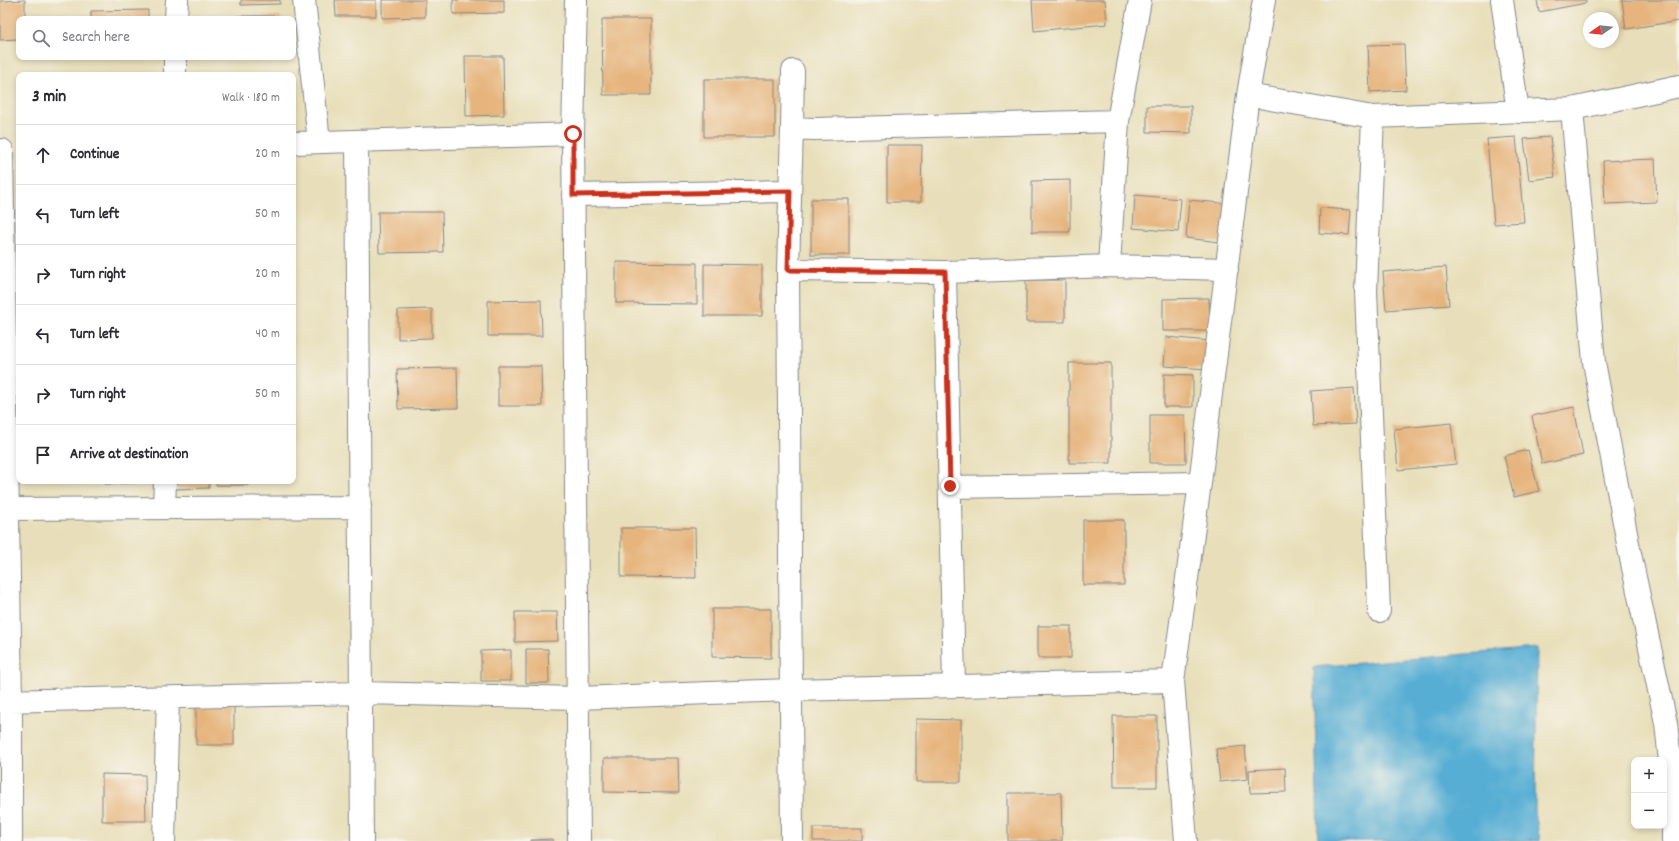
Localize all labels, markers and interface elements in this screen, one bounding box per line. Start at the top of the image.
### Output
north arrow [1583,12,1619,48]
search box [16,16,296,60]
icon: search [30,27,52,49]
text: Search here [62,27,130,49]
text: 3 min [32,86,66,110]
text: Walk · 180 m [222,89,280,108]
route start [564,125,582,143]
icon: ahead [32,144,54,166]
text: Continue [70,144,119,166]
text: 20 m [255,145,280,164]
icon: left [32,204,54,226]
text: Turn left [70,204,119,226]
text: 50 m [255,205,280,224]
icon: right [32,264,54,286]
text: Turn right [70,264,126,286]
text: 20 m [255,265,280,284]
icon: left [32,324,54,346]
text: Turn left [70,324,119,346]
text: 40 m [256,325,280,344]
icon: right [32,384,54,406]
text: Turn right [70,384,126,406]
text: 50 m [255,385,280,404]
icon: arrive [32,444,54,466]
text: Arrive at destination [70,444,188,466]
route end [941,477,959,495]
map controls [1631,757,1667,829]
button: + [1631,757,1667,793]
button: − [1631,793,1667,829]

